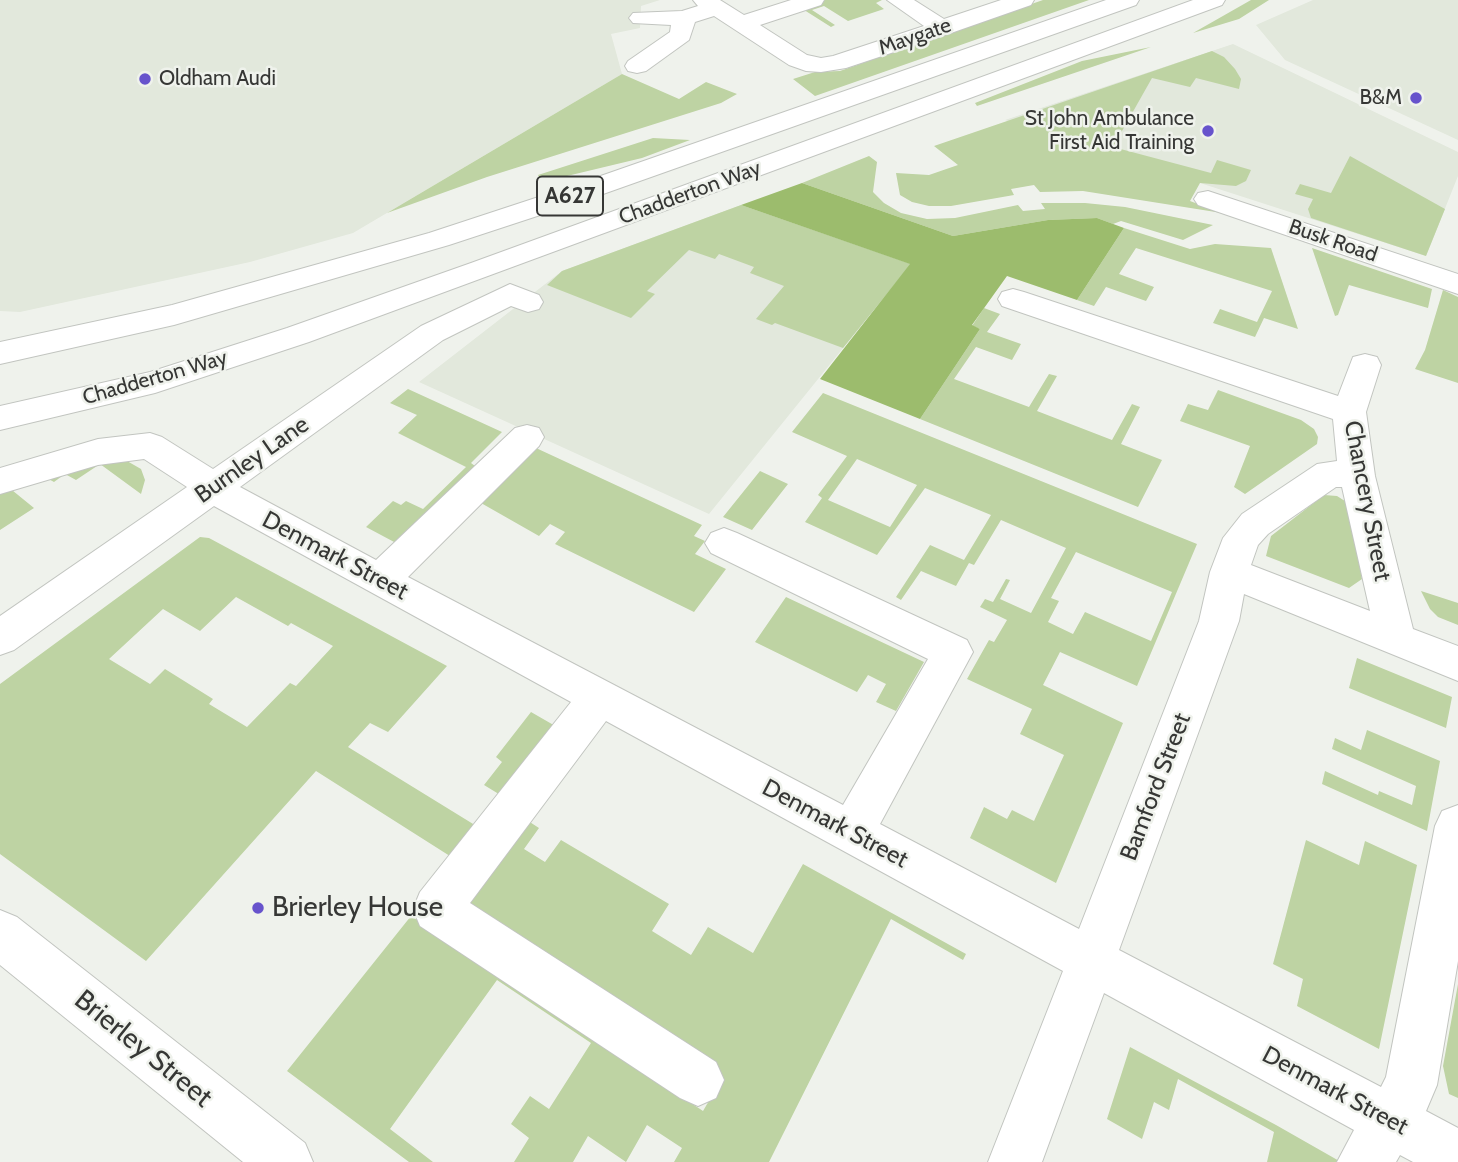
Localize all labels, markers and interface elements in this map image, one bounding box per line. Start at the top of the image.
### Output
street label: Maygate [875,13,955,61]
place label: Oldham Audi [159,66,276,92]
marker: Oldham Audi [137,71,153,87]
place label: B&M [1360,85,1402,111]
marker: B&M [1408,90,1424,106]
place label: St John Ambulance First Aid Training [1025,106,1194,156]
marker: St John Ambulance First Aid Training [1200,123,1216,139]
street label: Chadderton Way [615,156,765,230]
road number: A627 [537,176,603,216]
street label: Busk Road [1285,214,1381,268]
street label: Chadderton Way [80,345,230,411]
street label: Burnley Lane [190,410,314,510]
street label: Chancery Street [1337,418,1397,584]
street label: Denmark Street [257,505,413,607]
street label: Bamford Street [1115,709,1197,865]
street label: Denmark Street [757,773,913,875]
place label: Brierley House [272,891,443,925]
marker: Brierley House [250,900,266,916]
street label: Brierley Street [67,983,219,1115]
street label: Denmark Street [1257,1040,1413,1142]

